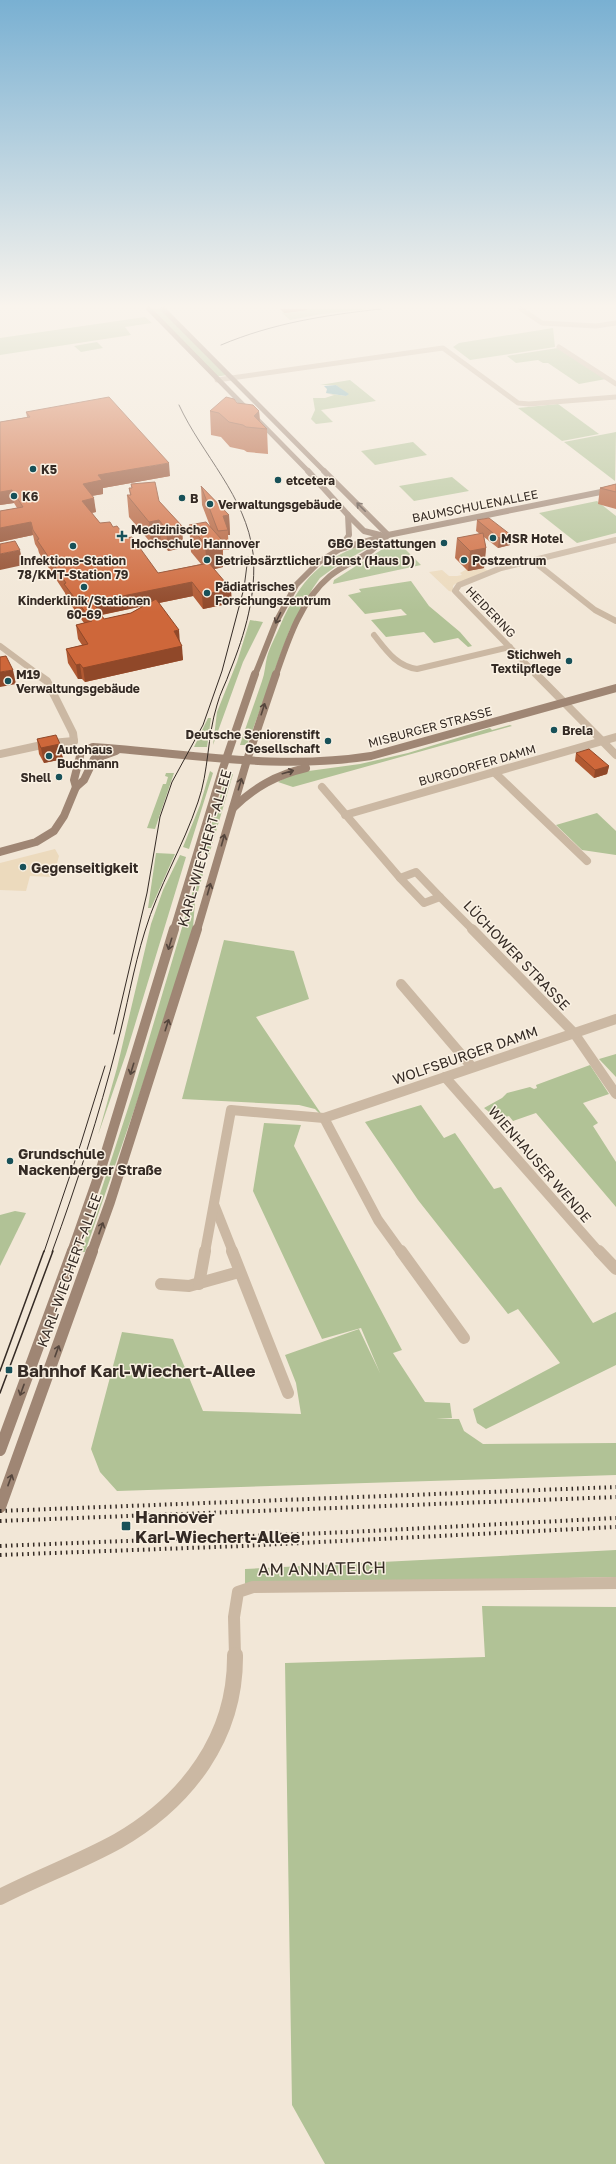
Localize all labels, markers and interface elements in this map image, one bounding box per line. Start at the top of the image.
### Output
place label: K5 [41,462,57,477]
marker: K5 [28,464,38,474]
place label: etcetera [286,473,335,488]
marker: etcetera [273,475,283,485]
street label: BAUMSCHULENALLEE [411,486,539,526]
place label: K6 [22,489,39,504]
marker: K6 [9,491,19,501]
place label: B [190,491,199,506]
marker: B [177,493,187,503]
place label: Verwaltungsgebäude [218,497,342,512]
marker: Verwaltungsgebäude [205,499,215,509]
one-way arrow [356,502,366,512]
place label: Medizinische Hochschule Hannover [131,522,260,551]
marker: Medizinische Hochschule Hannover [116,530,128,542]
place label: MSR Hotel [501,531,563,546]
marker: MSR Hotel [488,533,498,543]
place label: GBG Bestattungen [327,536,436,551]
marker: GBG Bestattungen [439,538,449,548]
marker: Infektions-Station 78/KMT-Station 79 [68,541,78,551]
place label: Infektions-Station 78/KMT-Station 79 [18,553,129,582]
place label: Betriebsärztlicher Dienst (Haus D) [215,553,415,568]
place label: Postzentrum [472,553,546,568]
marker: Betriebsärztlicher Dienst (Haus D) [202,555,212,565]
marker: Postzentrum [459,555,469,565]
place label: Pädiatrisches Forschungszentrum [215,579,331,608]
marker: Kinderklinik/Stationen 60-69 [79,582,89,592]
street label: HEIDERING [463,583,519,641]
marker: Pädiatrisches Forschungszentrum [202,588,212,598]
place label: Kinderklinik/Stationen 60-69 [18,593,150,622]
one-way arrow [274,612,281,624]
place label: Stichweh Textilpflege [491,647,561,676]
marker: Stichweh Textilpflege [564,656,574,666]
place label: M19 Verwaltungsgebäude [16,667,140,696]
marker: M19 Verwaltungsgebäude [3,676,13,686]
one-way arrow [260,703,267,716]
street label: MISBURGER STRASSE [367,703,493,751]
place label: Brela [562,723,593,738]
marker: Brela [549,725,559,735]
place label: Deutsche Seniorenstift Gesellschaft [186,727,320,756]
marker: Deutsche Seniorenstift Gesellschaft [323,736,333,746]
street label: BURGDORFER DAMM [417,741,537,789]
place label: Autohaus Buchmann [57,742,119,771]
marker: Autohaus Buchmann [44,751,54,761]
street label: KARL-WIECHERT-ALLEE [173,768,235,928]
one-way arrow [281,768,294,775]
place label: Shell [21,770,51,785]
marker: Shell [54,772,64,782]
one-way arrow [236,777,244,790]
one-way arrow [220,834,227,847]
place label: Gegenseitigkeit [31,859,139,876]
marker: Gegenseitigkeit [18,862,28,872]
one-way arrow [206,883,213,896]
street label: LÜCHOWER STRASSE [460,897,574,1013]
one-way arrow [166,938,173,951]
one-way arrow [164,1019,172,1031]
street label: WOLFSBURGER DAMM [390,1022,540,1088]
one-way arrow [128,1062,135,1075]
street label: WIENHAUSER WENDE [485,1102,595,1226]
place label: Grundschule Nackenberger Straße [18,1145,162,1178]
marker: Grundschule Nackenberger Straße [5,1156,15,1166]
street label: KARL-WIECHERT-ALLEE [33,1191,105,1349]
one-way arrow [98,1222,105,1235]
one-way arrow [54,1344,61,1357]
place label: Bahnhof Karl-Wiechert-Allee [17,1360,255,1381]
marker: Bahnhof Karl-Wiechert-Allee [4,1365,14,1375]
one-way arrow [18,1384,26,1396]
one-way arrow [6,1474,14,1486]
place label: Hannover Karl-Wiechert-Allee [135,1506,300,1547]
marker: Hannover Karl-Wiechert-Allee [120,1520,132,1532]
street label: AM ANNATEICH [258,1556,386,1580]

